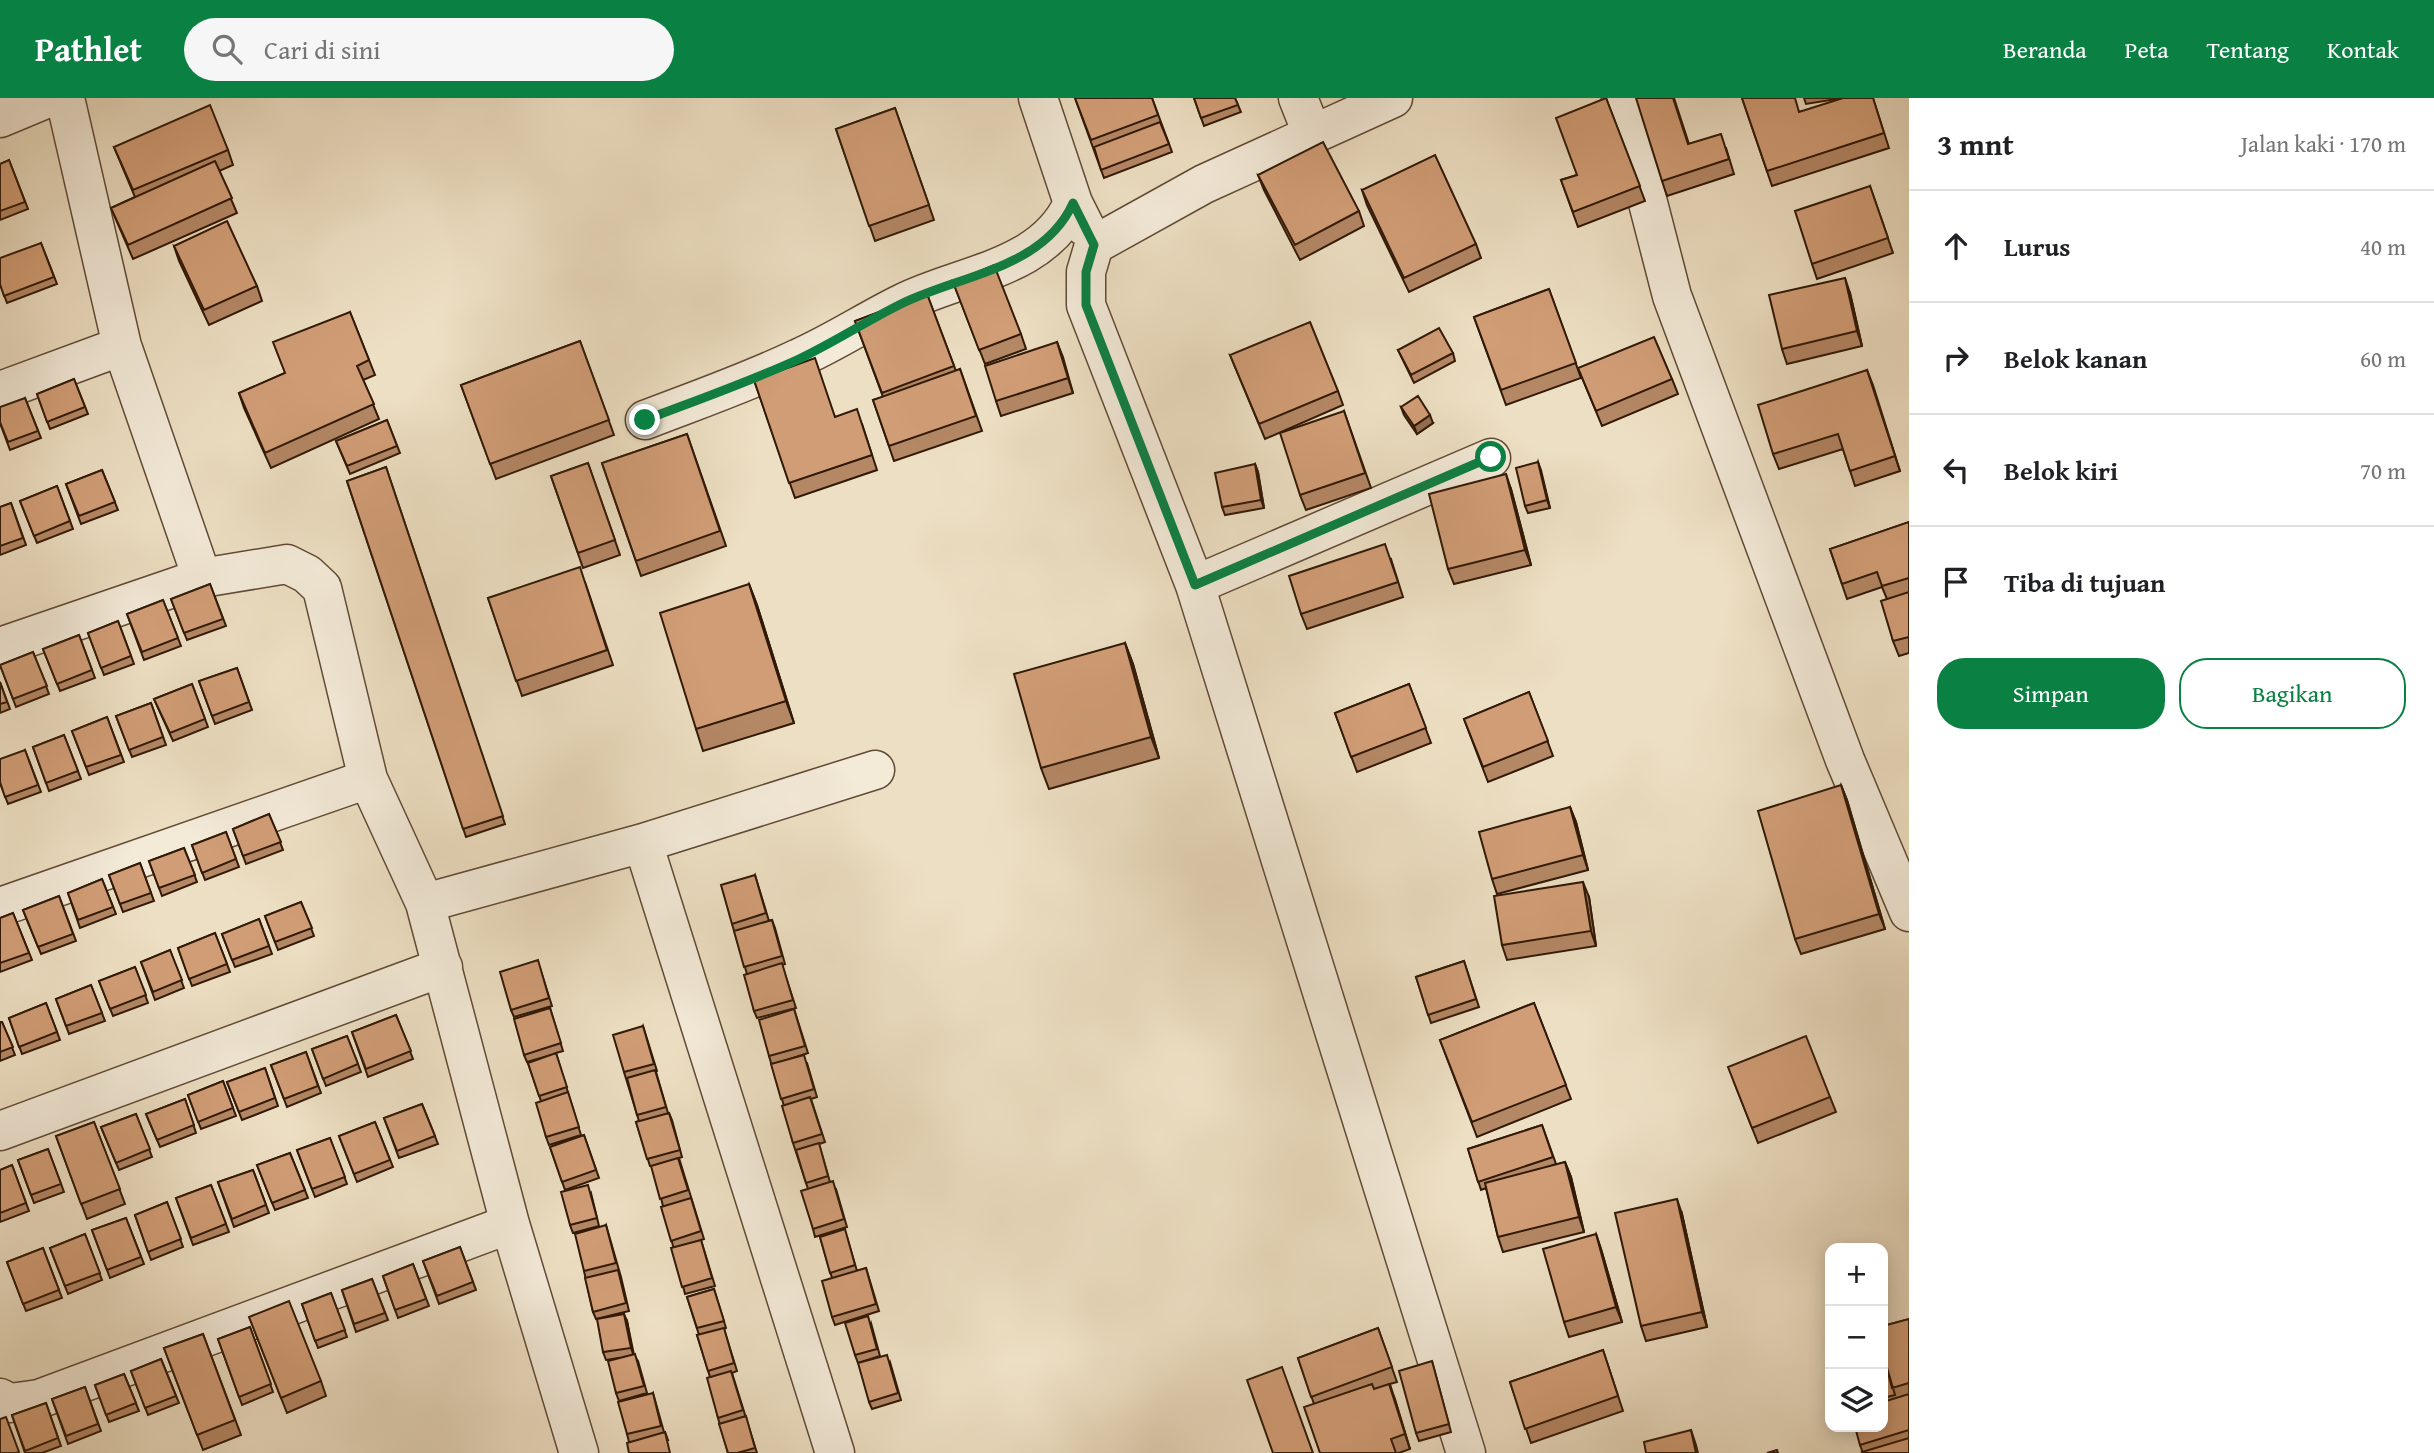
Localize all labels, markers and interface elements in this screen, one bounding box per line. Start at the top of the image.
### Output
search box [184,18,674,81]
text: Pathlet [35,25,142,73]
icon: search [208,30,246,68]
text: Cari di sini [264,30,381,69]
text: Beranda [2003,32,2087,67]
text: Peta [2125,32,2169,67]
text: Tentang [2207,32,2289,67]
text: Kontak [2327,32,2399,67]
text: 3 mnt [1937,122,2014,166]
text: Jalan kaki · 170 m [2241,127,2406,160]
icon: ahead [1937,227,1975,265]
text: Lurus [2004,227,2070,266]
text: 40 m [2360,230,2406,263]
icon: right [1937,339,1975,377]
text: Belok kanan [2004,339,2147,378]
text: 60 m [2360,342,2406,375]
route end [629,404,660,435]
route start [1475,441,1506,472]
icon: left [1937,451,1975,489]
text: Belok kiri [2004,451,2118,490]
text: 70 m [2360,454,2406,487]
icon: arrive [1937,563,1975,601]
text: Tiba di tujuan [2004,563,2165,602]
button: Simpan [1937,658,2165,729]
button: Bagikan [2179,658,2406,729]
map controls [1825,1243,1888,1432]
button: + [1825,1243,1888,1306]
button: − [1825,1306,1888,1369]
button: layers [1825,1369,1888,1432]

